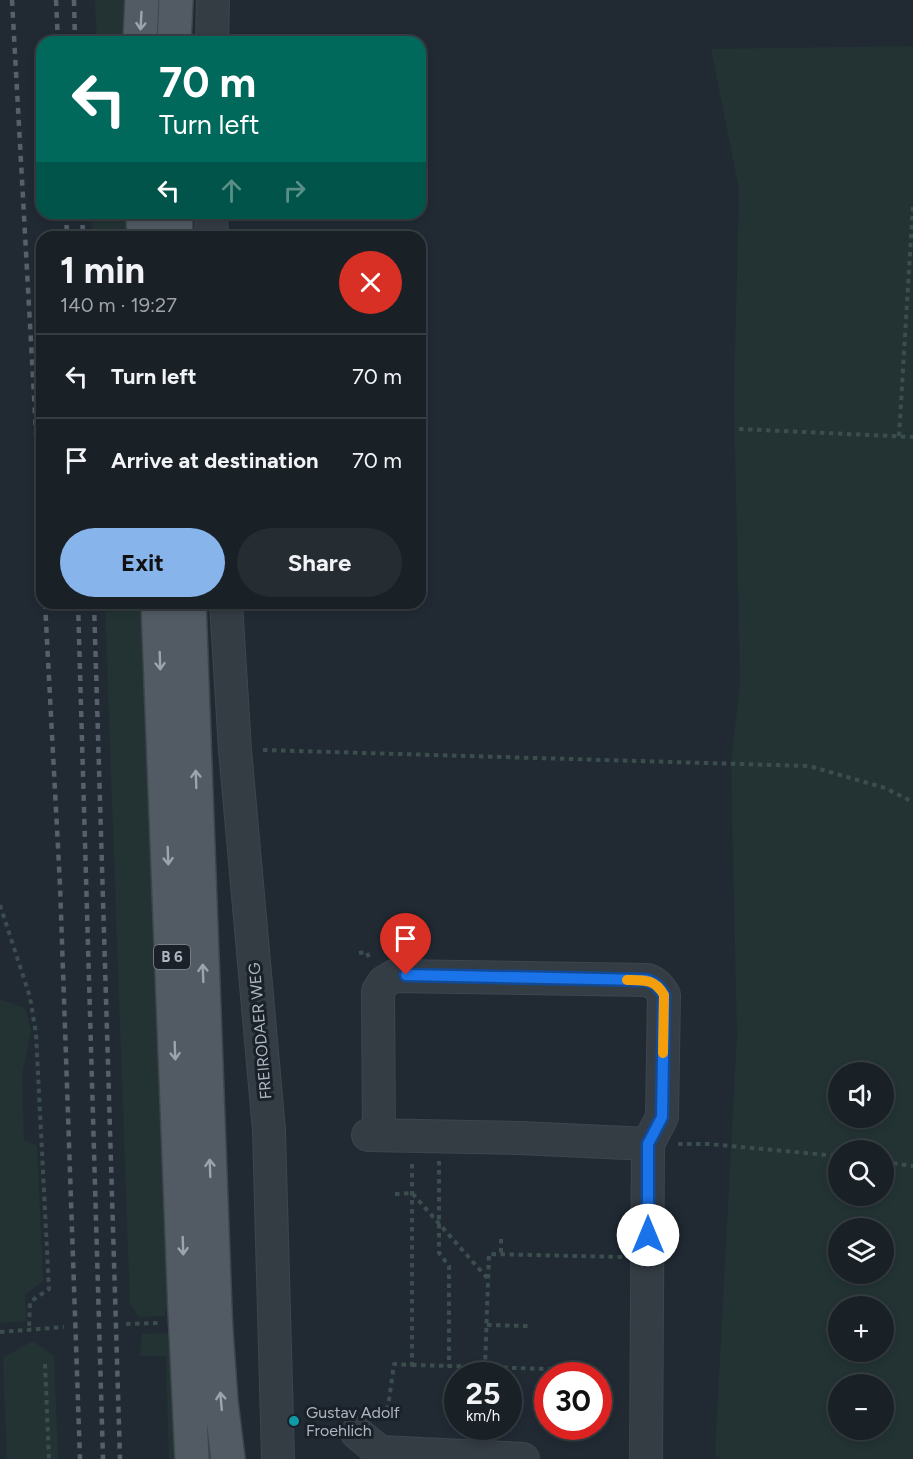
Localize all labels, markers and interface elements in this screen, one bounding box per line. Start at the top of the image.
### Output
one-way arrow [135,11,146,30]
text: 70 m [159,57,256,108]
icon: left [60,60,138,138]
text: Turn left [159,108,259,141]
icon: left [152,174,185,207]
icon: ahead [215,174,248,207]
icon: right [278,174,311,207]
text: 1 min [60,249,145,292]
button: close [339,251,402,314]
text: 140 m · 19:27 [60,293,177,317]
icon: left [60,360,93,393]
text: Turn left [111,363,197,390]
text: 70 m [352,363,402,390]
icon: arrive [60,444,93,477]
text: Arrive at destination [111,447,319,474]
text: 70 m [352,447,402,474]
button: Exit [60,528,225,597]
button: Share [237,528,402,597]
one-way arrow [155,651,166,671]
one-way arrow [190,769,201,789]
one-way arrow [162,846,173,866]
pin [380,913,431,975]
icon: arrive [389,922,422,955]
road number: B 6 [154,945,190,969]
street label: FREIRODAER WEG [245,962,275,1100]
one-way arrow [197,964,209,984]
one-way arrow [170,1041,181,1061]
map controls [828,1062,894,1440]
button: sound [828,1062,894,1128]
button: search [828,1140,894,1206]
one-way arrow [204,1159,216,1179]
position arrow [616,1203,680,1267]
button: layers [828,1218,894,1284]
one-way arrow [177,1236,188,1256]
button: + [828,1296,894,1362]
speed limit sign: 30 [534,1362,612,1440]
button: − [828,1374,894,1440]
text: 25 [466,1375,500,1412]
one-way arrow [215,1391,226,1411]
place label: Gustav Adolf Froehlich [306,1403,400,1440]
text: km/h [466,1407,500,1425]
marker: Gustav Adolf Froehlich [287,1414,301,1428]

